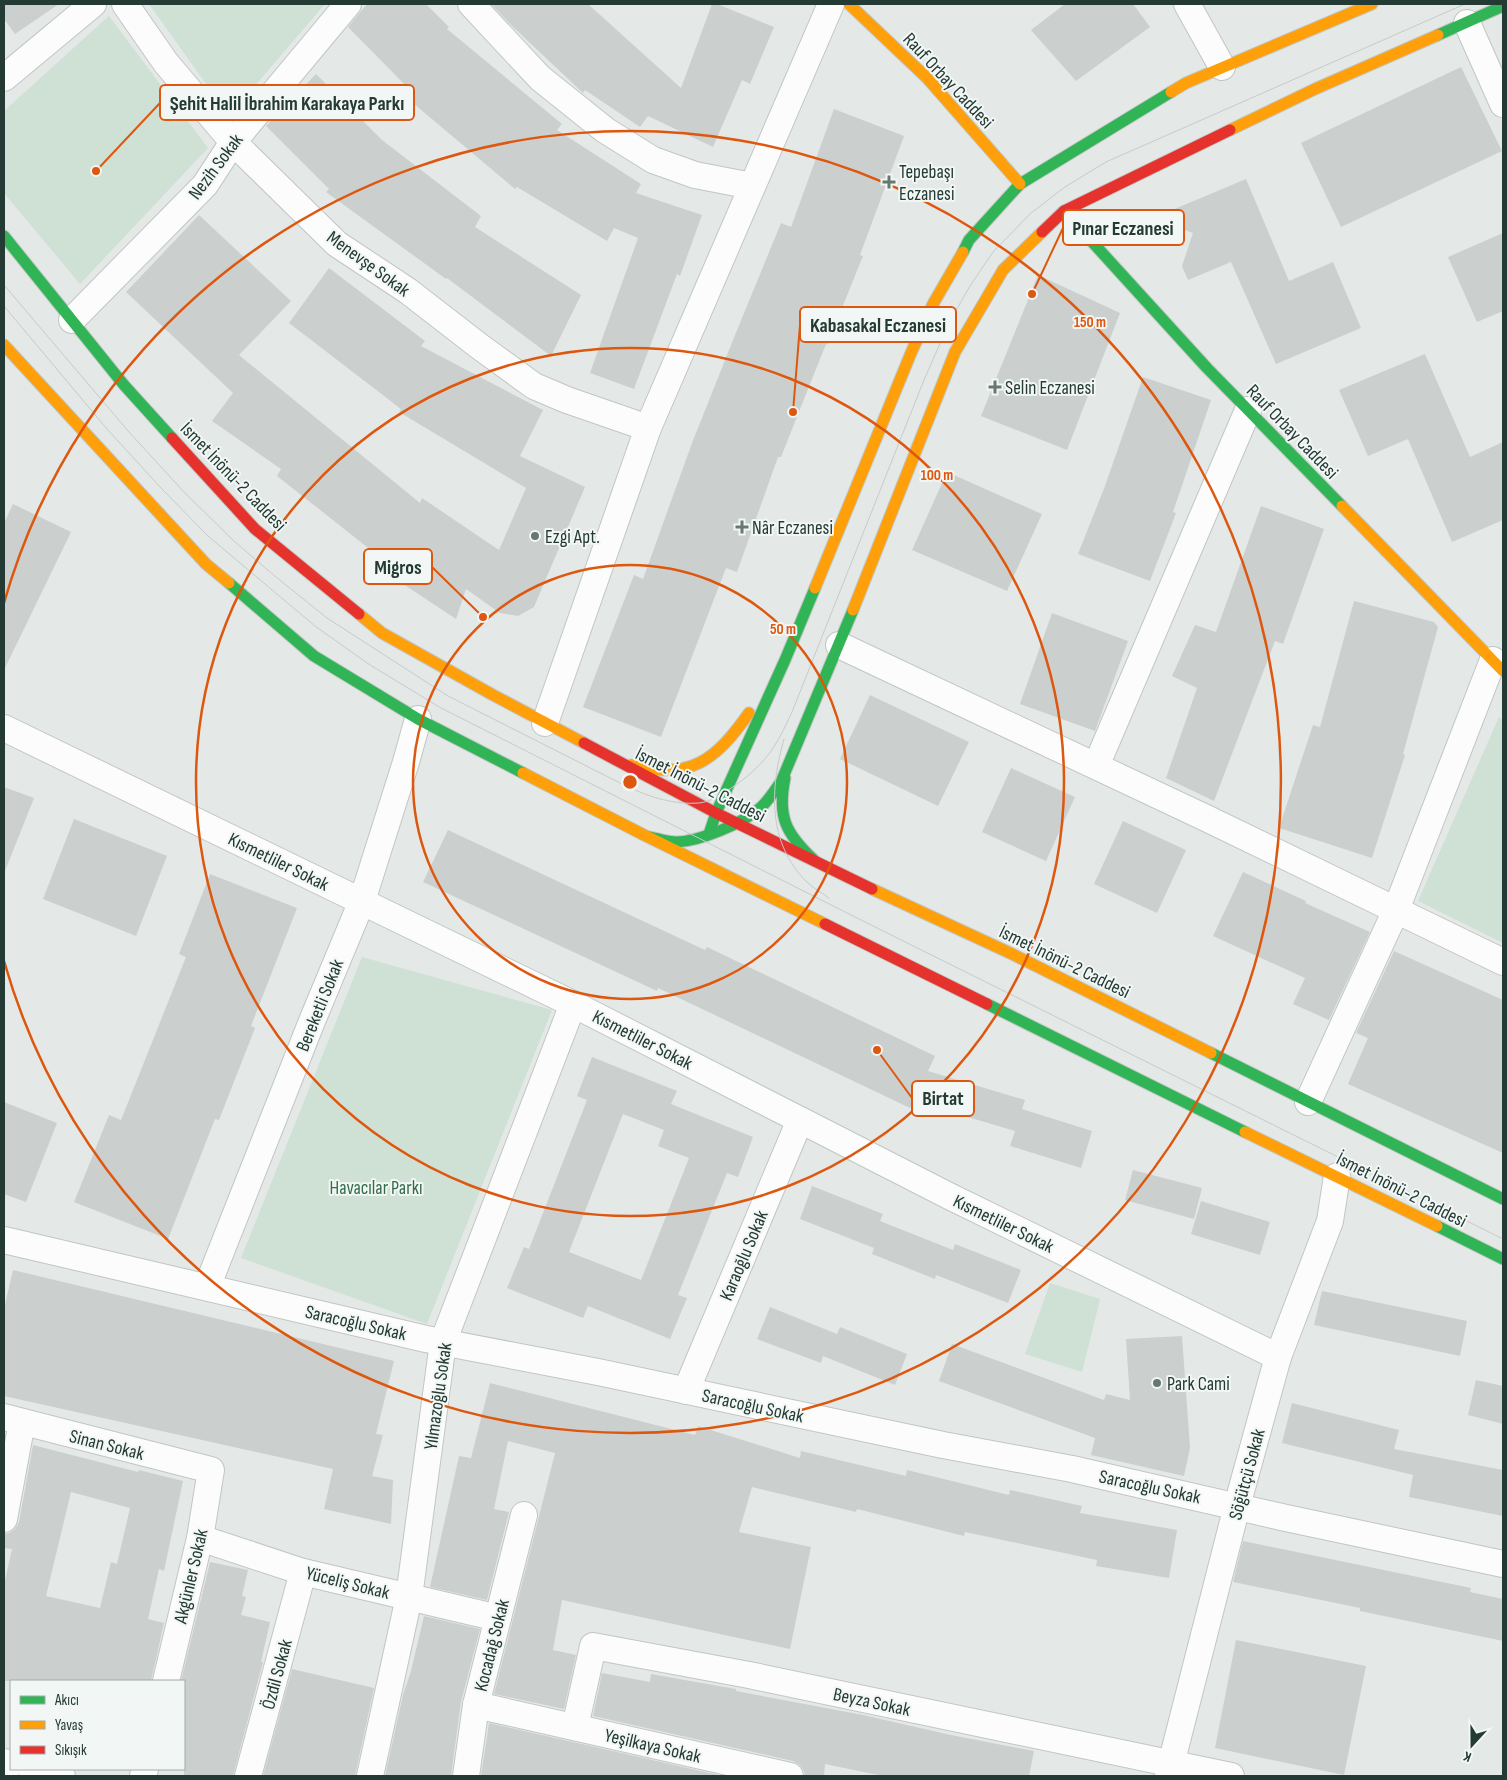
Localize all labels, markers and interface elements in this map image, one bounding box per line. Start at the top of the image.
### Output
street label: Rauf Orbay Caddesi [898,28,998,134]
callout: Şehit Halil İbrahim Karakaya Parkı [160,85,414,120]
text: Şehit Halil İbrahim Karakaya Parkı [170,92,404,116]
street label: Nezih Sokak [184,129,249,204]
place label: Tepebaşı Eczanesi [899,161,954,206]
marker: Tepebaşı Eczanesi [883,176,895,188]
callout: Pınar Eczanesi [1063,210,1184,245]
text: Pınar Eczanesi [1072,217,1174,241]
street label: Menevşe Sokak [322,226,415,303]
callout: Kabasakal Eczanesi [800,307,956,342]
text: 150 m [1074,313,1106,332]
text: Kabasakal Eczanesi [810,314,946,338]
place label: Selin Eczanesi [1005,377,1095,400]
street label: Rauf Orbay Caddesi [1241,380,1343,484]
marker: Selin Eczanesi [989,381,1001,393]
street label: İsmet İnönü-2 Caddesi [175,418,291,536]
text: 100 m [921,466,953,485]
place label: Nâr Eczanesi [752,517,833,540]
marker: Nâr Eczanesi [736,521,748,533]
place label: Ezgi Apt. [545,526,600,549]
marker: Ezgi Apt. [529,530,541,542]
callout: Migros [364,549,432,584]
text: Migros [374,556,422,580]
text: 50 m [770,620,796,639]
street label: İsmet İnönü-2 Caddesi [631,743,769,828]
centre of rings [621,773,639,791]
street label: Kısmetliler Sokak [224,828,333,897]
street label: İsmet İnönü-2 Caddesi [995,921,1134,1004]
street label: Bereketli Sokak [291,955,350,1055]
street label: Kısmetliler Sokak [588,1005,697,1076]
callout: Birtat [912,1081,974,1116]
text: Birtat [922,1087,964,1111]
street label: İsmet İnönü-2 Caddesi [1332,1148,1470,1233]
park label: Havacılar Parkı [330,1177,422,1200]
street label: Kısmetliler Sokak [949,1190,1058,1259]
street label: Karaoğlu Sokak [715,1206,774,1304]
street label: Saracoğlu Sokak [303,1301,409,1346]
street label: Yılmazoğlu Sokak [420,1340,457,1451]
place label: Park Cami [1167,1373,1230,1396]
marker: Park Cami [1151,1377,1163,1389]
street label: Saracoğlu Sokak [700,1384,806,1429]
street label: Sinan Sokak [67,1425,147,1466]
street label: Söğütçü Sokak [1224,1426,1271,1523]
street label: Saracoğlu Sokak [1097,1465,1203,1510]
street label: Akgünler Sokak [169,1526,214,1627]
street label: Yüceliş Sokak [303,1562,393,1605]
street label: Kocadağ Sokak [470,1596,515,1694]
street label: Özdil Sokak [257,1636,298,1712]
legend [10,1680,185,1770]
street label: Beyza Sokak [831,1683,913,1722]
text: Akıcı [54,1691,79,1710]
text: Yavaş [55,1716,83,1735]
north arrow [1447,1720,1497,1770]
street label: Yeşilkaya Sokak [602,1724,704,1769]
text: Sıkışık [55,1741,87,1760]
text: K [1461,1747,1474,1766]

